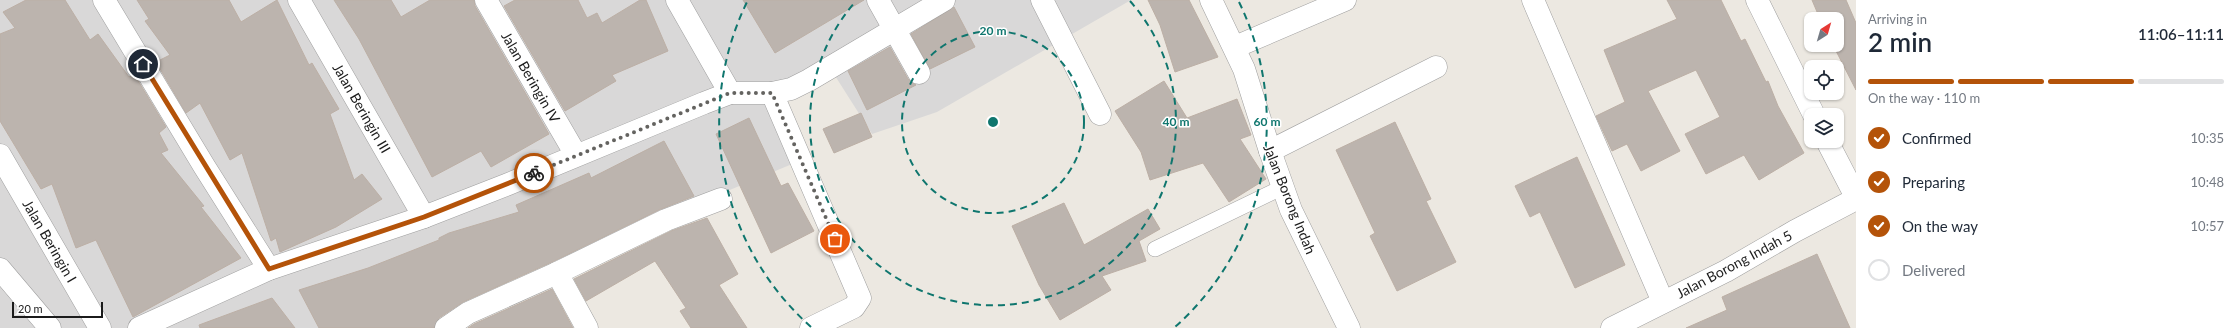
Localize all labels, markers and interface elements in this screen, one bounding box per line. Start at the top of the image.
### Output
text: Arriving in [1868,11,1927,27]
north arrow [1804,12,1844,52]
map controls [1804,12,1844,148]
text: 20 m [980,23,1006,38]
text: 11:06–11:11 [2138,25,2224,43]
text: 2 min [1868,26,1932,58]
street label: Jalan Beringin IV [498,28,564,126]
pin [126,47,160,81]
icon: home [132,53,154,75]
street label: Jalan Beringin III [329,60,395,156]
button: locate [1804,60,1844,100]
text: On the way · 110 m [1868,90,1980,106]
button: layers [1804,108,1844,148]
text: 40 m [1163,114,1189,129]
text: 60 m [1254,114,1280,129]
centre of rings [986,115,1000,129]
icon: check [1868,127,1890,149]
text: Confirmed [1902,129,1971,147]
text: 10:35 [2191,130,2224,146]
street label: Jalan Borong Indah [1260,142,1320,256]
courier [514,153,554,193]
icon: bike [523,162,545,184]
icon: check [1868,171,1890,193]
text: Preparing [1902,173,1965,191]
text: 10:48 [2191,174,2224,190]
street label: Jalan Beringin I [19,197,81,285]
icon: check [1868,215,1890,237]
text: On the way [1902,217,1978,235]
text: 10:57 [2191,218,2224,234]
pin [818,222,852,256]
street label: Jalan Borong Indah 5 [1673,226,1795,302]
icon: bag [824,228,846,250]
text: Delivered [1902,261,1965,279]
scale bar [12,300,103,319]
text: 20 m [18,302,43,315]

